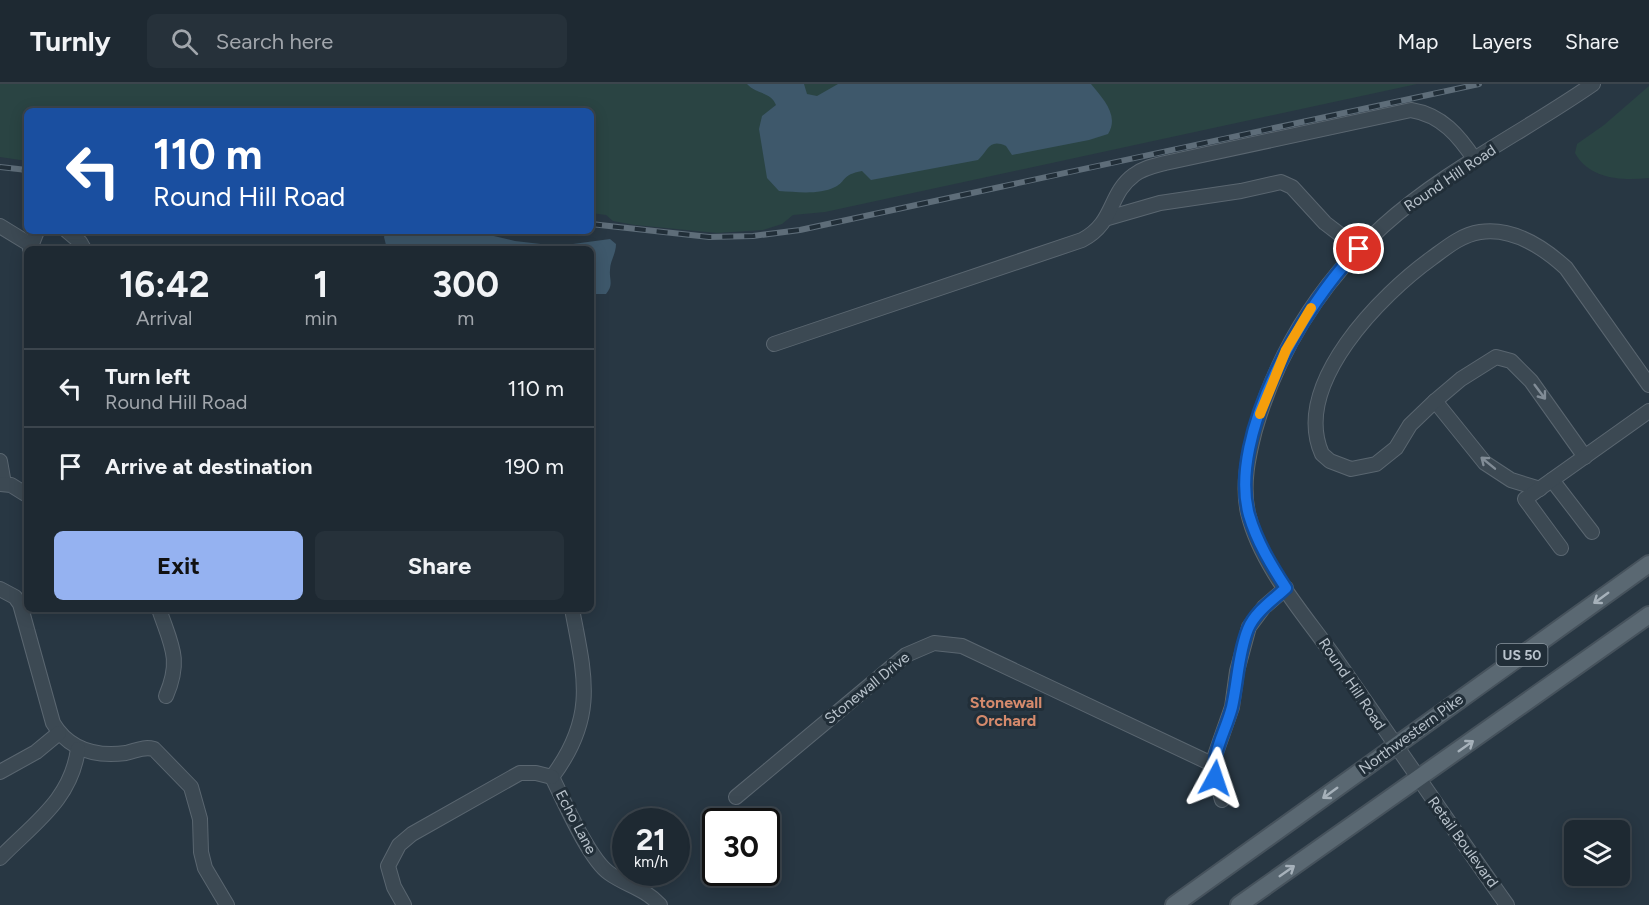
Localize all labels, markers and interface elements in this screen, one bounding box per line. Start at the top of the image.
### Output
search box [147,14,567,68]
text: Turnly [30,24,111,58]
icon: search [168,25,201,58]
text: Search here [216,28,333,55]
text: Map [1398,29,1438,54]
text: Layers [1471,29,1532,54]
text: Share [1565,29,1619,54]
text: 110 m [153,129,262,180]
icon: left [54,132,132,210]
street label: Round Hill Road [1401,141,1499,215]
text: Round Hill Road [153,180,345,213]
pin [1333,223,1384,274]
icon: arrive [1342,232,1375,265]
text: 16:42 [119,263,210,306]
text: 1 [313,263,329,306]
text: 300 [432,263,499,306]
text: Arrival [136,306,192,330]
text: min [305,306,337,330]
text: m [457,306,474,330]
text: Turn left [105,363,191,390]
icon: left [54,372,87,405]
text: 110 m [508,375,564,402]
one-way arrow [1533,384,1546,400]
text: Round Hill Road [105,390,248,414]
icon: arrive [54,450,87,483]
text: Arrive at destination [105,453,313,480]
text: 190 m [504,453,564,480]
one-way arrow [1480,457,1496,470]
button: Exit [54,531,303,600]
button: Share [315,531,564,600]
one-way arrow [1594,592,1610,604]
street label: Round Hill Road [1315,635,1389,733]
road number: US 50 [1496,644,1547,666]
street label: Stonewall Drive [821,648,913,728]
street label: Northwestern Pike [1355,690,1467,778]
district label: Stonewall Orchard [970,693,1042,730]
one-way arrow [1457,739,1473,752]
position arrow [1183,746,1247,810]
street label: Echo Lane [552,787,600,857]
one-way arrow [1323,787,1339,799]
street label: Retail Boulevard [1424,793,1502,891]
speed limit sign: 30 [702,808,780,886]
map controls [1564,820,1630,886]
button: layers [1564,820,1630,886]
text: 21 [636,821,666,858]
text: km/h [634,853,668,871]
one-way arrow [1278,865,1294,877]

